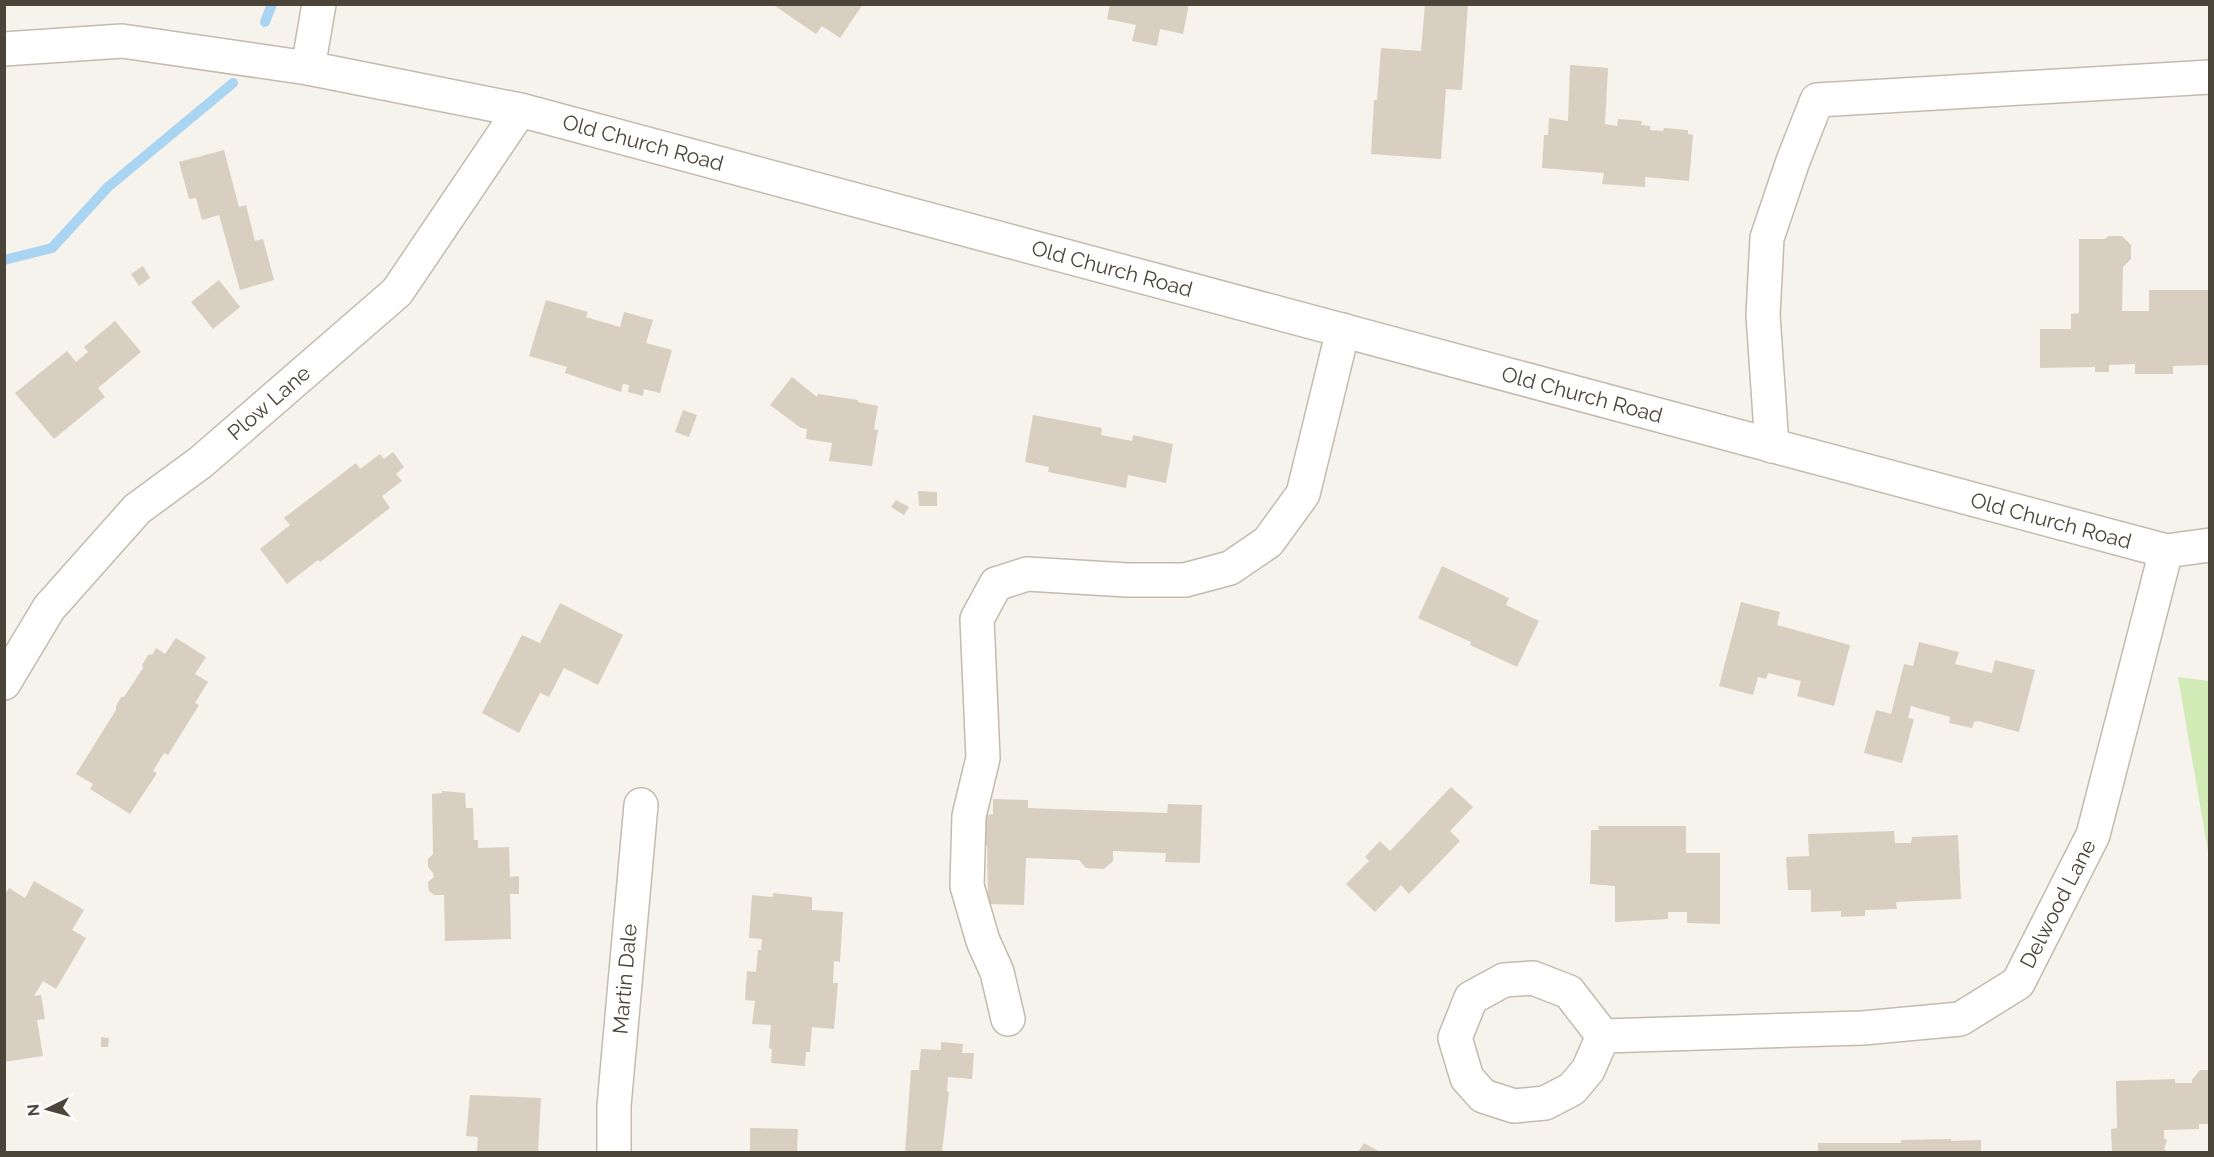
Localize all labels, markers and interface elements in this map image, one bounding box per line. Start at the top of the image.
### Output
street label: Old Church Road [560,109,726,176]
street label: Old Church Road [1029,235,1195,302]
street label: Plow Lane [222,360,315,445]
street label: Old Church Road [1499,361,1665,428]
street label: Old Church Road [1968,487,2134,554]
street label: Delwood Lane [2014,835,2101,972]
street label: Martin Dale [607,923,642,1035]
north arrow [18,1079,78,1139]
text: N [24,1103,44,1117]

